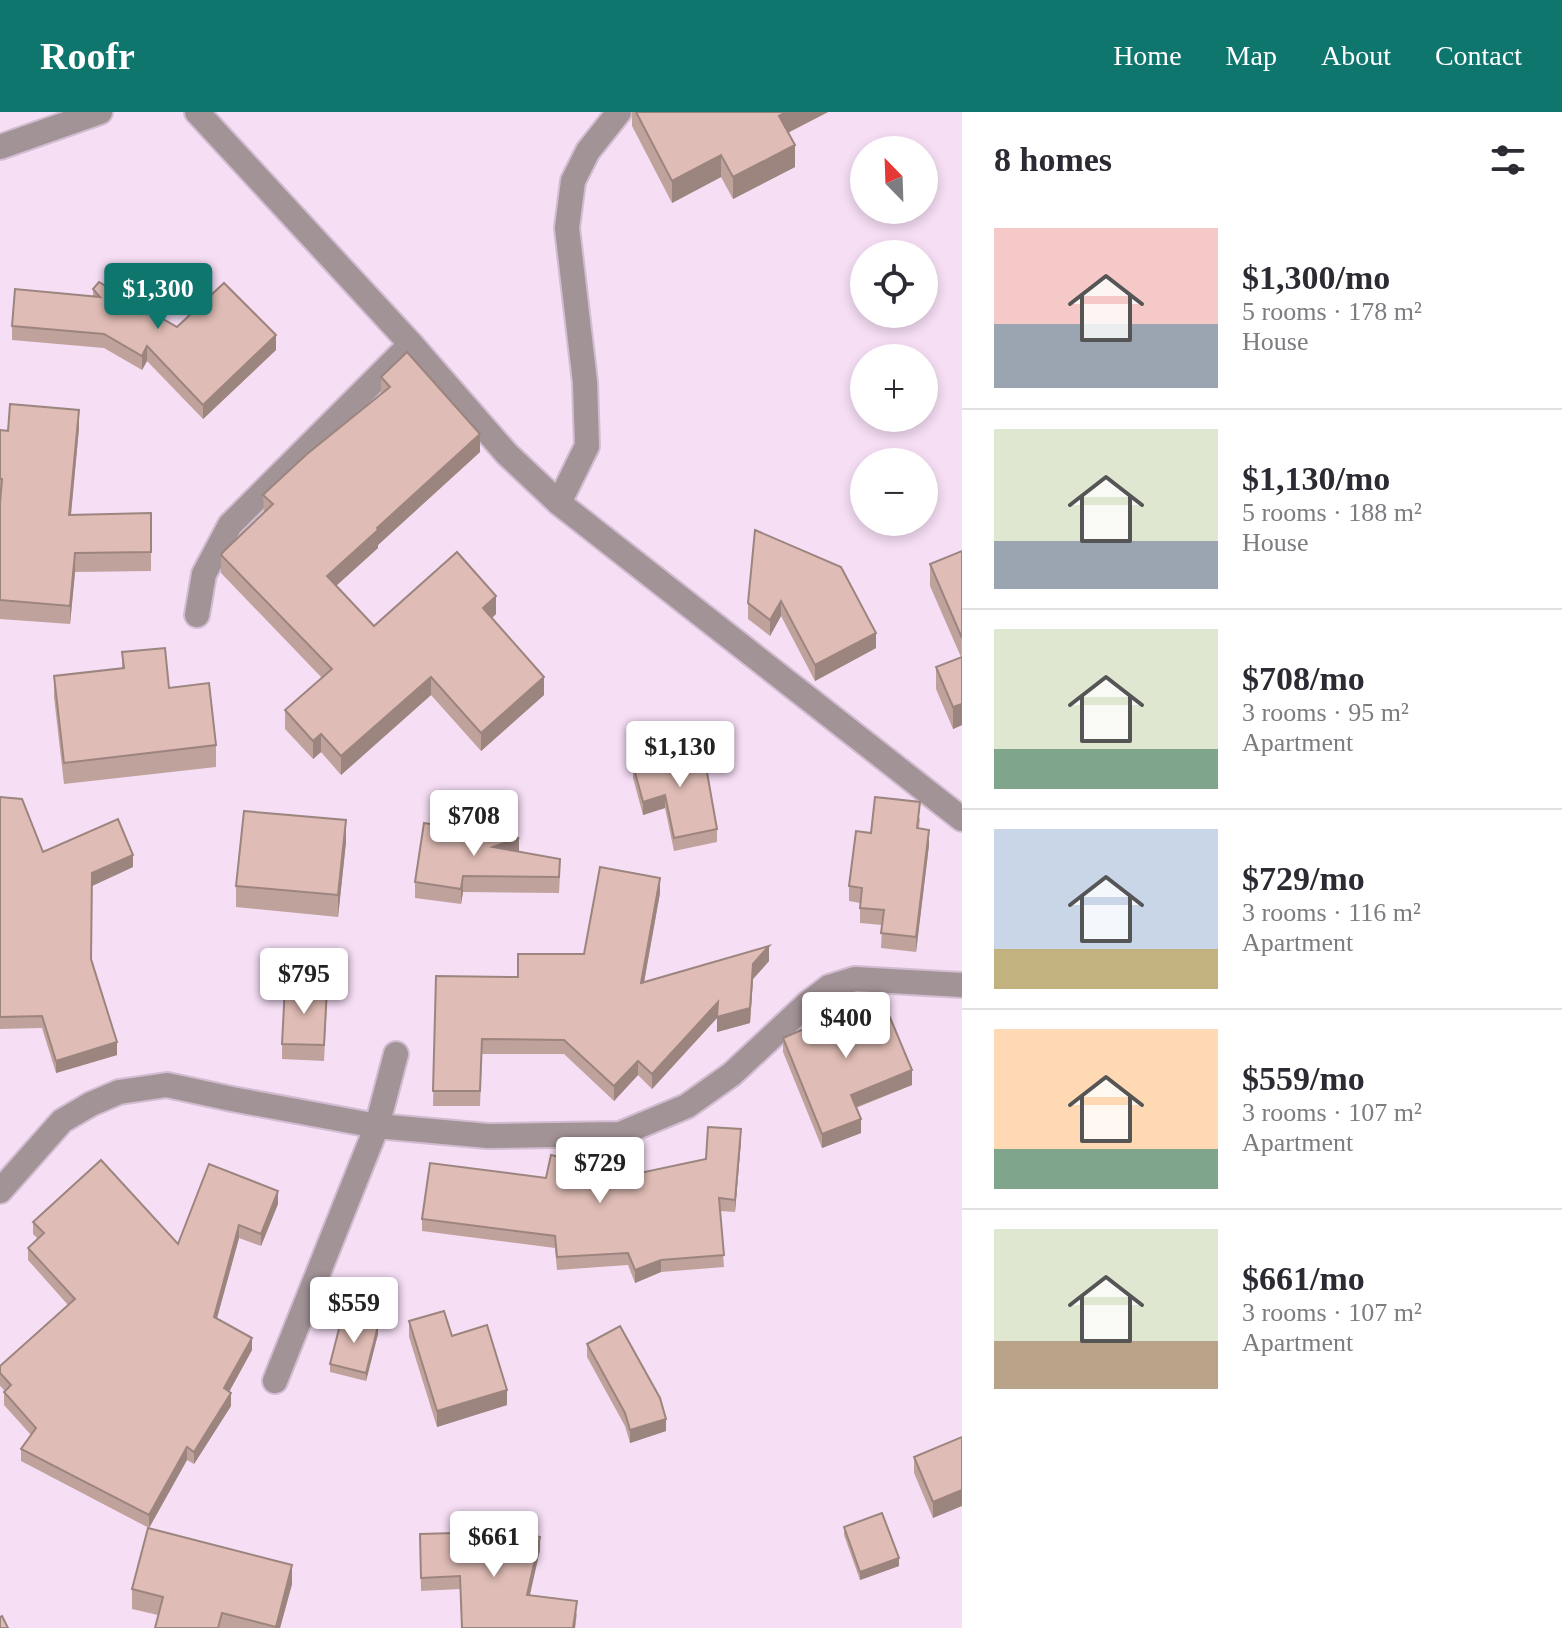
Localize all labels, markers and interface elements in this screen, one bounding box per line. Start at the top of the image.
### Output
text: Roofr [40,35,135,77]
text: Home [1113,40,1182,71]
text: Map [1226,40,1277,71]
text: About [1321,40,1391,71]
text: Contact [1435,40,1522,71]
north arrow [850,136,938,224]
map controls [850,136,938,536]
icon: filters [1486,138,1530,182]
text: 8 homes [994,141,1112,178]
button: locate [850,240,938,328]
text: $1,300/mo [1242,259,1390,296]
icon: home [1058,260,1154,356]
pin: $1,300 [93,263,223,331]
text: $1,300 [122,274,194,303]
text: 5 rooms · 178 m² [1242,297,1422,326]
text: House [1242,327,1308,356]
button: + [850,344,938,432]
button: − [850,448,938,536]
text: $1,130/mo [1242,460,1390,497]
icon: home [1058,461,1154,557]
text: 5 rooms · 188 m² [1242,498,1422,527]
text: House [1242,528,1308,557]
text: $708/mo [1242,660,1365,697]
icon: home [1058,661,1154,757]
text: 3 rooms · 95 m² [1242,698,1409,727]
pin: $1,130 [615,721,745,789]
text: Apartment [1242,728,1353,757]
text: $1,130 [644,732,716,761]
pin: $708 [427,790,521,858]
text: $708 [448,801,500,830]
text: $729/mo [1242,860,1365,897]
icon: home [1058,861,1154,957]
text: 3 rooms · 116 m² [1242,898,1421,927]
text: Apartment [1242,928,1353,957]
pin: $795 [257,948,351,1016]
text: $795 [278,959,330,988]
pin: $400 [799,992,893,1060]
text: $400 [820,1003,872,1032]
text: $559/mo [1242,1060,1365,1097]
icon: home [1058,1061,1154,1157]
text: 3 rooms · 107 m² [1242,1098,1422,1127]
text: Apartment [1242,1128,1353,1157]
pin: $729 [553,1137,647,1205]
text: $729 [574,1148,626,1177]
text: $661/mo [1242,1260,1365,1297]
icon: home [1058,1261,1154,1357]
pin: $559 [307,1277,401,1345]
text: $559 [328,1288,380,1317]
text: 3 rooms · 107 m² [1242,1298,1422,1327]
text: Apartment [1242,1328,1353,1357]
pin: $661 [447,1511,541,1579]
text: $661 [468,1522,520,1551]

